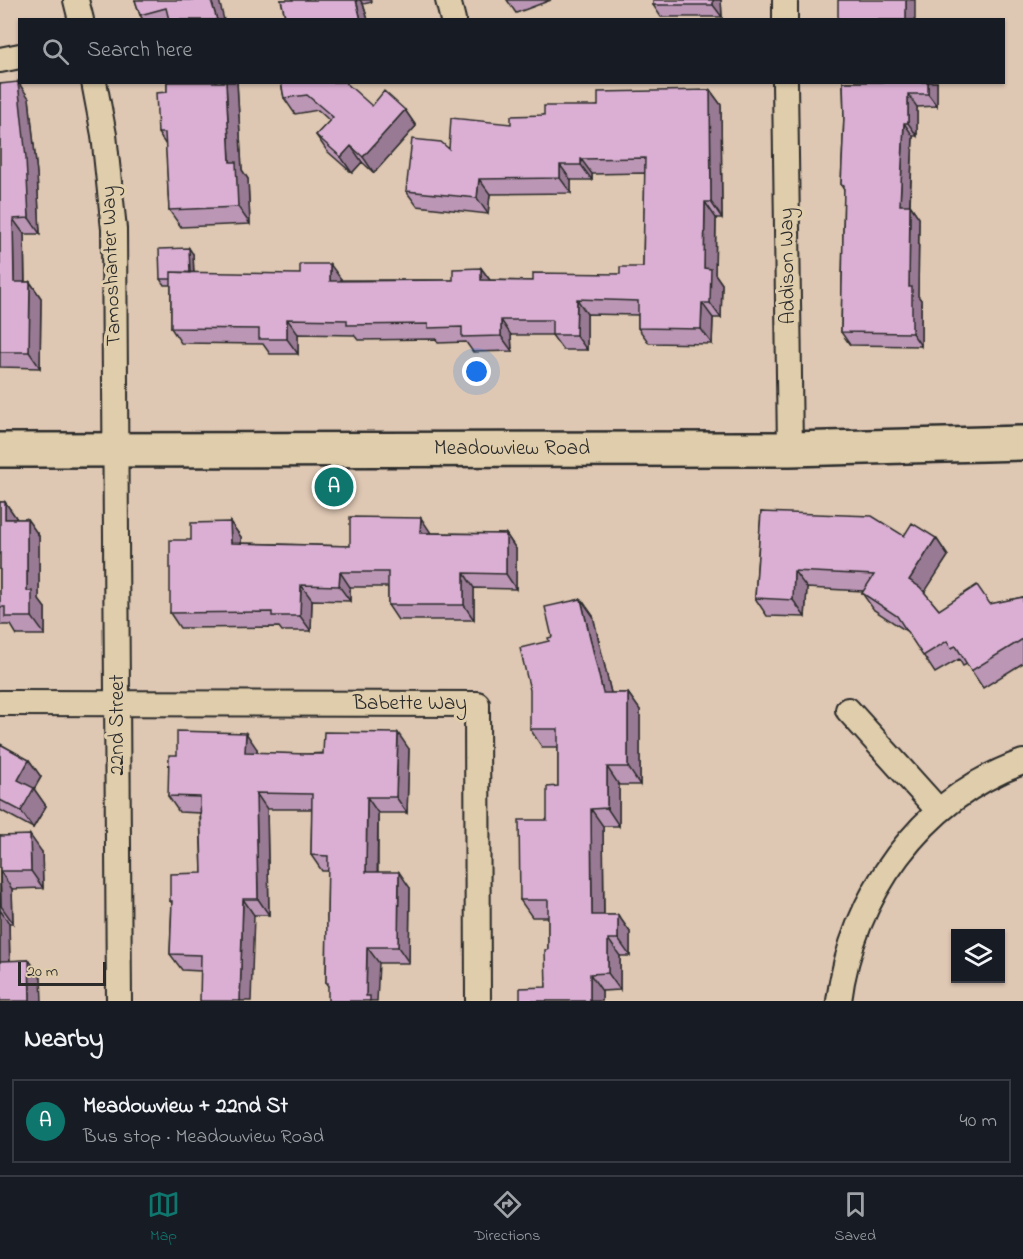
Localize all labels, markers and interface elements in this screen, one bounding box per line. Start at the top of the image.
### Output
search box [18,18,1005,84]
icon: search [39,35,72,68]
text: Search here [87,35,192,67]
street label: Tamoshanter Way [94,185,132,347]
street label: Addison Way [772,207,806,325]
your location [462,357,491,386]
street label: Meadowview Road [434,434,590,464]
pin: A [314,464,354,510]
street label: 22nd Street [103,674,133,776]
street label: Babette Way [352,689,467,721]
map controls [951,929,1005,983]
button: layers [951,929,1005,983]
scale bar [18,959,106,986]
text: 20 m [27,960,58,984]
text: Nearby [24,1021,103,1059]
text: Meadowview + 22nd St [83,1091,288,1123]
text: A [39,1107,52,1136]
text: 40 m [960,1107,997,1136]
text: Bus stop · Meadowview Road [83,1123,324,1152]
tab: Map [147,1188,180,1248]
tab: Directions [474,1188,540,1248]
tab: Saved [834,1188,876,1248]

